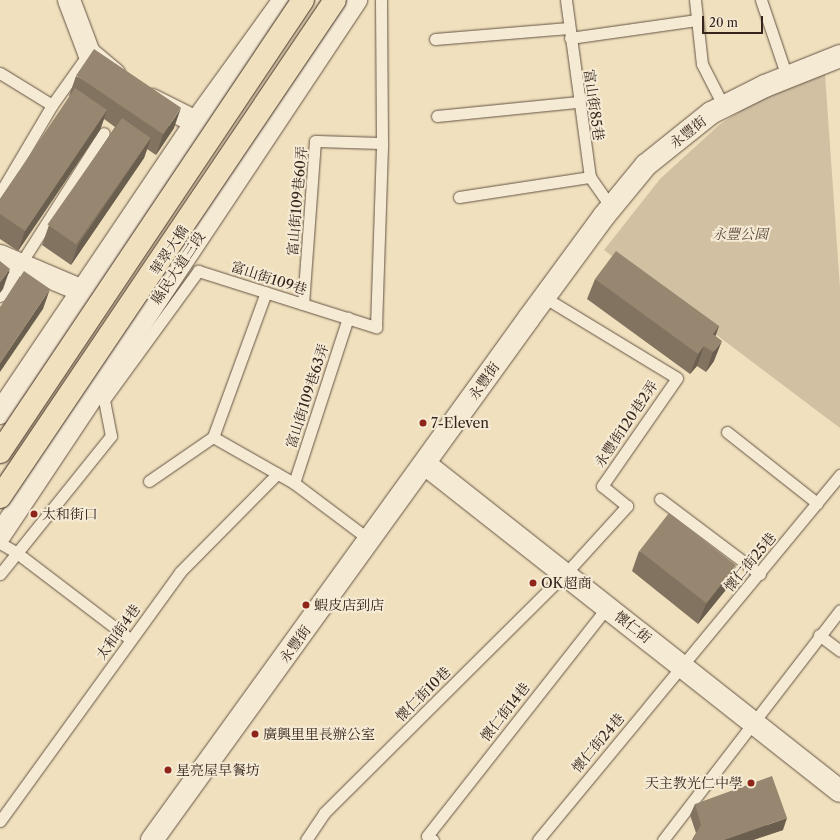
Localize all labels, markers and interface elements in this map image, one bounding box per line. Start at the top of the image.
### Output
scale bar [704,8,765,34]
text: 20 m [709,15,738,30]
street label: 富山街85巷 [581,68,607,142]
street label: 永豐街 [666,112,710,152]
street label: 富山街109巷60弄 [284,145,310,257]
street label: 華翠大橋 [146,222,192,278]
park label: 永豐公園 [712,226,768,242]
street label: 縣民大道三段 [148,228,208,308]
street label: 富山街109巷 [229,258,309,298]
street label: 富山街109巷63弄 [282,342,332,450]
street label: 永豐街 [465,359,503,403]
street label: 永豐街120巷2弄 [591,377,661,471]
place label: 7-Eleven [431,415,489,431]
marker: 7-Eleven [418,418,428,428]
place label: 太和街口 [42,506,98,522]
marker: 太和街口 [29,509,39,519]
street label: 懷仁街25巷 [721,529,779,595]
place label: OK超商 [541,575,591,591]
marker: OK超商 [528,578,538,588]
place label: 蝦皮店到店 [314,597,384,613]
marker: 蝦皮店到店 [301,600,311,610]
street label: 太和街4巷 [92,601,144,663]
street label: 懷仁街 [611,607,655,647]
street label: 永豐街 [276,622,314,666]
street label: 懷仁街10巷 [392,663,454,725]
street label: 懷仁街14巷 [477,679,533,745]
street label: 懷仁街24巷 [568,710,628,776]
place label: 廣興里里長辦公室 [263,726,375,742]
marker: 廣興里里長辦公室 [250,729,260,739]
place label: 星亮屋早餐坊 [176,762,260,778]
marker: 星亮屋早餐坊 [163,765,173,775]
place label: 天主教光仁中學 [645,775,743,791]
marker: 天主教光仁中學 [746,778,756,788]

